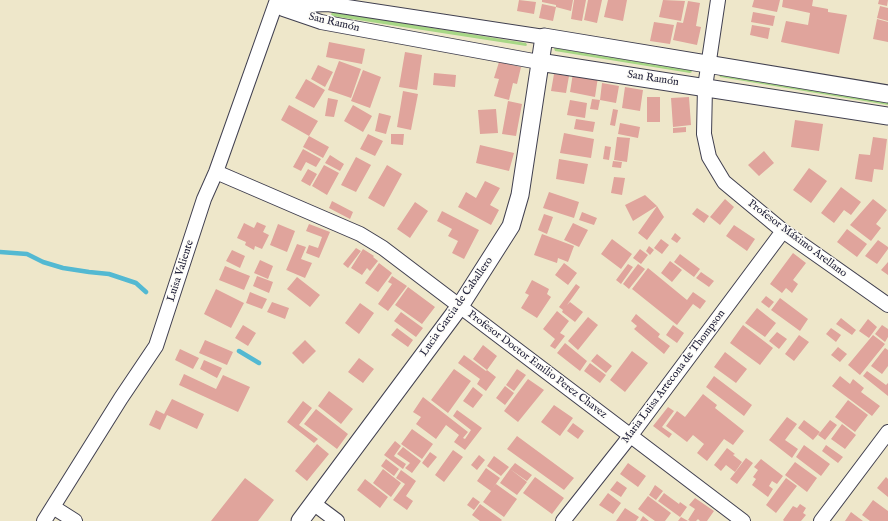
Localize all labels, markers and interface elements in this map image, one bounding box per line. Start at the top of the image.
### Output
street label: San Ramón [307,11,361,35]
street label: San Ramón [626,68,680,90]
street label: Profesor Máximo Arellano [745,197,849,281]
street label: Luisa Valiente [165,238,197,304]
street label: Lucia Garcia de Caballero [418,255,496,359]
street label: Profesor Doctor Emilio Perez Chavez [465,308,609,422]
street label: Maria Luisa Artecona de Thompson [619,308,729,446]

